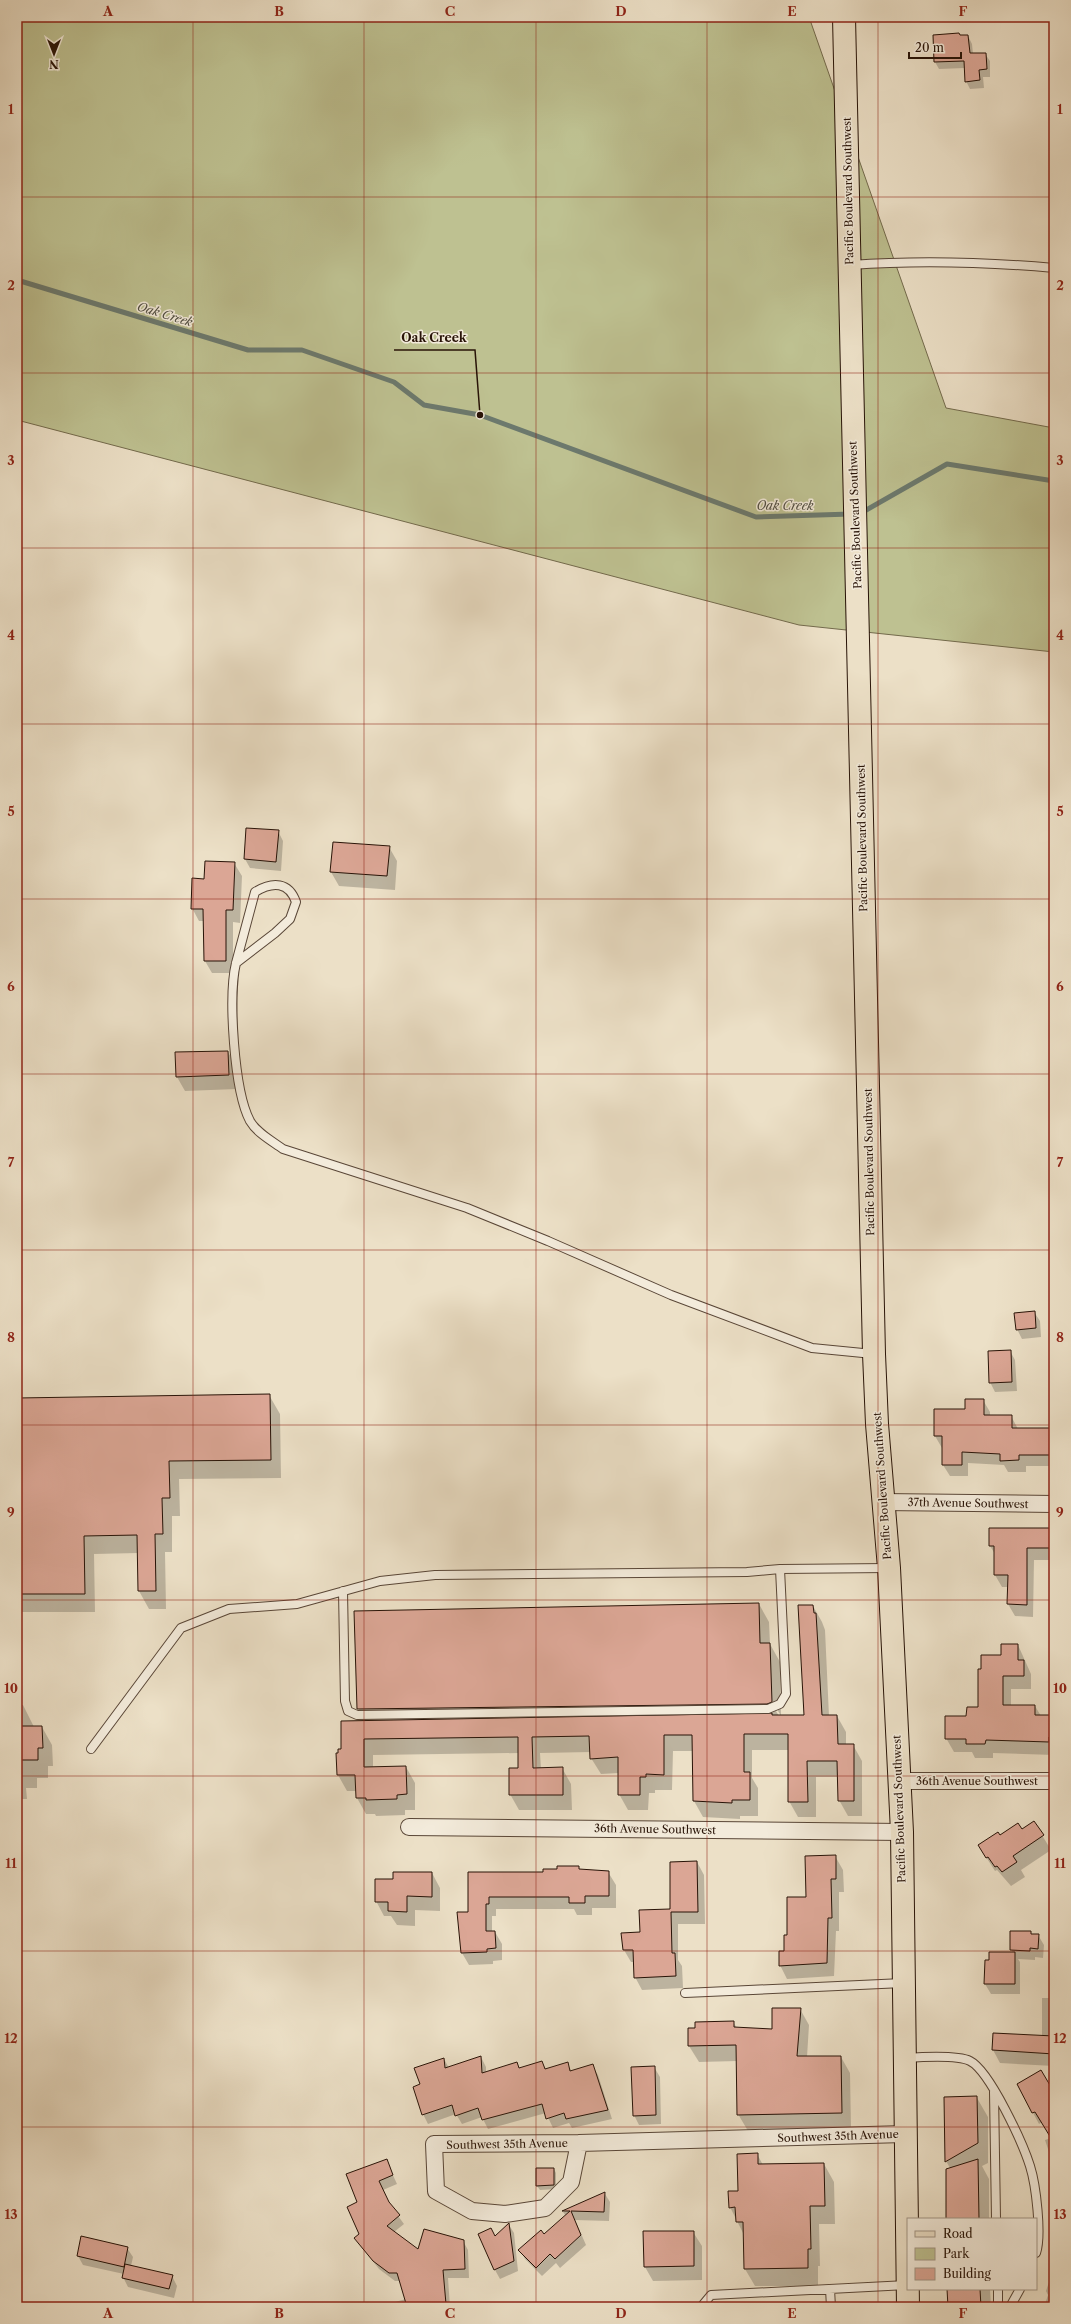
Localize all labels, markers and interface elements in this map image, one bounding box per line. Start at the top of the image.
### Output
text: A [102,3,114,19]
text: B [274,3,284,19]
text: C [445,3,455,19]
text: D [615,3,627,19]
text: E [787,3,797,19]
text: F [959,3,968,19]
north arrow [34,34,74,74]
scale bar [909,34,961,60]
text: 20 m [915,40,944,55]
text: N [49,57,59,71]
text: 1 [8,101,14,117]
text: 1 [1057,101,1063,117]
street label: Pacific Boulevard Southwest [840,117,856,265]
text: 2 [7,277,15,293]
text: 2 [1056,277,1064,293]
water label: Oak Creek [135,298,195,330]
callout: Oak Creek [394,326,475,350]
text: Oak Creek [401,330,468,345]
street label: Pacific Boulevard Southwest [845,441,865,589]
text: 3 [7,452,15,468]
text: 3 [1056,452,1064,468]
water label: Oak Creek [756,498,814,513]
text: 4 [7,627,15,643]
text: 4 [1056,627,1064,643]
street label: Pacific Boulevard Southwest [854,764,870,912]
text: 5 [7,803,15,819]
text: 5 [1056,803,1064,819]
text: 6 [7,978,15,994]
text: 6 [1056,978,1064,994]
street label: Pacific Boulevard Southwest [861,1088,877,1236]
text: 7 [8,1154,15,1170]
text: 7 [1057,1154,1064,1170]
text: 8 [7,1329,15,1345]
text: 8 [1056,1329,1064,1345]
street label: Pacific Boulevard Southwest [870,1412,894,1560]
street label: 37th Avenue Southwest [907,1495,1029,1511]
text: 9 [7,1504,15,1520]
text: 9 [1056,1504,1064,1520]
text: 10 [4,1680,18,1696]
text: 10 [1053,1680,1067,1696]
street label: Pacific Boulevard Southwest [889,1735,909,1883]
street label: 36th Avenue Southwest [916,1774,1038,1788]
street label: 36th Avenue Southwest [594,1821,716,1837]
text: 11 [5,1855,17,1871]
text: 11 [1054,1855,1066,1871]
text: 12 [4,2030,18,2046]
text: 12 [1053,2030,1067,2046]
street label: Southwest 35th Avenue [777,2127,899,2145]
street label: Southwest 35th Avenue [446,2136,568,2152]
text: 13 [4,2206,18,2222]
text: 13 [1053,2206,1067,2222]
legend [907,2218,1037,2290]
text: Road [943,2226,973,2241]
text: Park [943,2246,970,2261]
text: Building [943,2266,991,2281]
text: A [102,2305,114,2321]
text: B [274,2305,284,2321]
text: C [445,2305,455,2321]
text: D [615,2305,627,2321]
text: E [787,2305,797,2321]
text: F [959,2305,968,2321]

